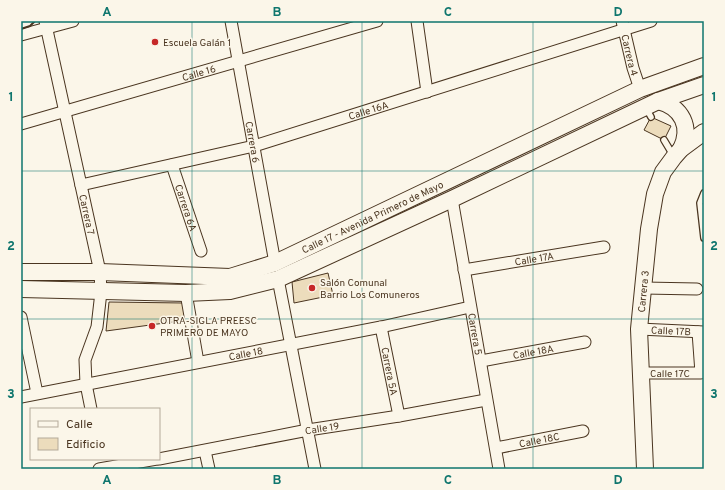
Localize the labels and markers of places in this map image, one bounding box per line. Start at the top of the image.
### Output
marker: Escuela Galán 1 [150,37,160,47]
place label: Escuela Galán 1 [163,37,231,50]
place label: Salón Comunal Barrio Los Comuneros [320,277,420,302]
marker: Salón Comunal Barrio Los Comuneros [307,283,317,293]
place label: OTRA-SIGLA PREESC PRIMERO DE MAYO [160,315,257,340]
marker: OTRA-SIGLA PREESC PRIMERO DE MAYO [147,321,157,331]

